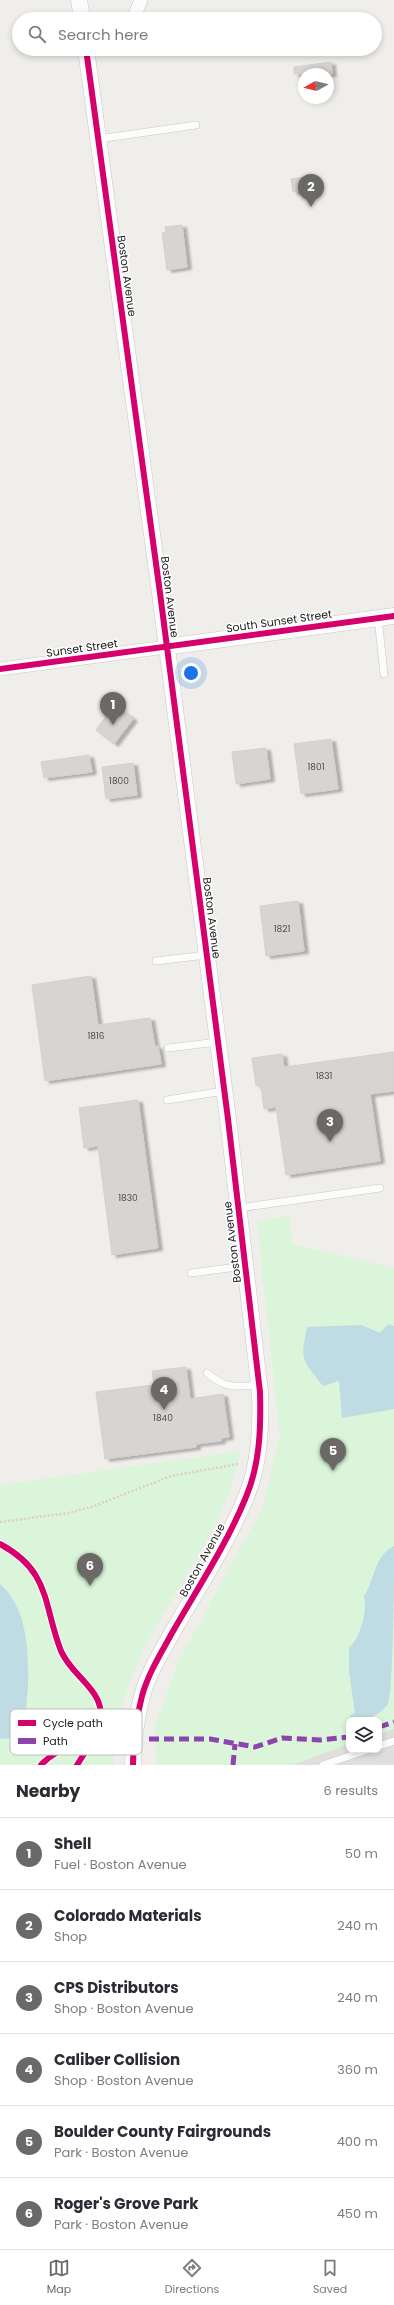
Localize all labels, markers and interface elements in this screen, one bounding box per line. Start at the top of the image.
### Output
search box [12,12,382,56]
icon: search [26,23,48,45]
text: Search here [58,24,148,45]
north arrow [298,68,334,104]
pin: 2 [298,174,324,207]
street label: Boston Avenue [113,234,141,318]
street label: Boston Avenue [157,555,183,639]
street label: South Sunset Street [225,606,333,636]
street label: Sunset Street [45,635,119,661]
your location [181,663,201,683]
pin: 1 [100,692,126,725]
house number: 1801 [307,761,325,773]
house number: 1800 [109,775,129,787]
street label: Boston Avenue [199,876,225,960]
house number: 1821 [274,923,290,935]
house number: 1816 [87,1030,105,1042]
house number: 1831 [316,1070,332,1082]
pin: 3 [317,1109,343,1142]
house number: 1830 [118,1192,138,1204]
street label: Boston Avenue [219,1200,245,1284]
pin: 4 [151,1377,177,1410]
house number: 1840 [153,1412,173,1424]
pin: 5 [320,1438,346,1471]
street label: Boston Avenue [175,1520,229,1600]
pin: 6 [77,1553,103,1586]
legend [10,1709,142,1755]
text: Cycle path [43,1715,103,1731]
map controls [346,1717,382,1753]
button: layers [346,1717,382,1753]
text: Path [43,1733,68,1749]
text: Nearby [16,1779,80,1803]
text: 6 results [324,1781,378,1800]
text: Shell [54,1833,91,1854]
text: 1 [27,1844,31,1863]
text: 50 m [345,1844,378,1863]
text: Fuel · Boston Avenue [54,1855,187,1874]
text: Colorado Materials [54,1905,202,1926]
text: 2 [25,1916,33,1935]
text: 240 m [337,1916,378,1935]
text: Shop [54,1927,87,1946]
text: CPS Distributors [54,1977,179,1998]
text: 3 [25,1988,33,2007]
text: 240 m [337,1988,378,2007]
text: Shop · Boston Avenue [54,1999,194,2018]
text: Caliber Collision [54,2049,180,2070]
text: 4 [25,2060,33,2079]
text: 360 m [337,2060,378,2079]
text: Shop · Boston Avenue [54,2071,194,2090]
text: Boulder County Fairgrounds [54,2121,271,2142]
text: 5 [25,2132,33,2151]
text: 400 m [337,2132,378,2151]
text: Park · Boston Avenue [54,2143,188,2162]
text: Roger's Grove Park [54,2193,199,2214]
text: 6 [25,2204,33,2223]
text: 450 m [337,2204,378,2223]
text: Park · Boston Avenue [54,2215,188,2234]
tab: Map [47,2257,71,2298]
tab: Directions [165,2257,219,2298]
tab: Saved [313,2257,347,2298]

